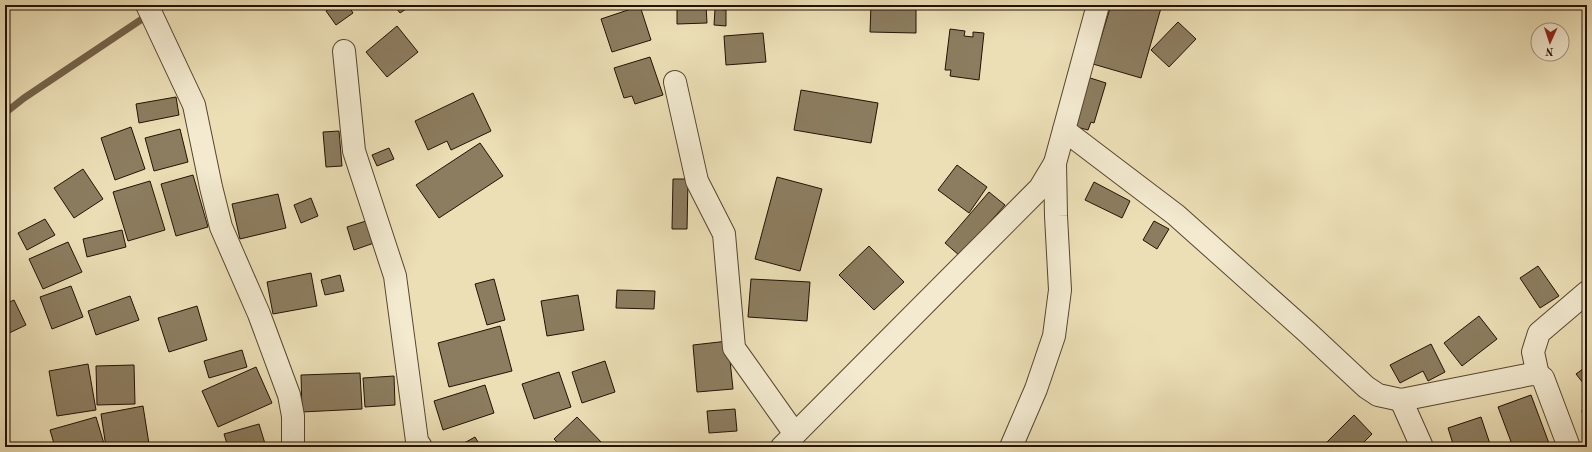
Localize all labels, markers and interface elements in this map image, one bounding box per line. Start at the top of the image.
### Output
north arrow [1530,22,1570,62]
text: N [1544,45,1554,56]

